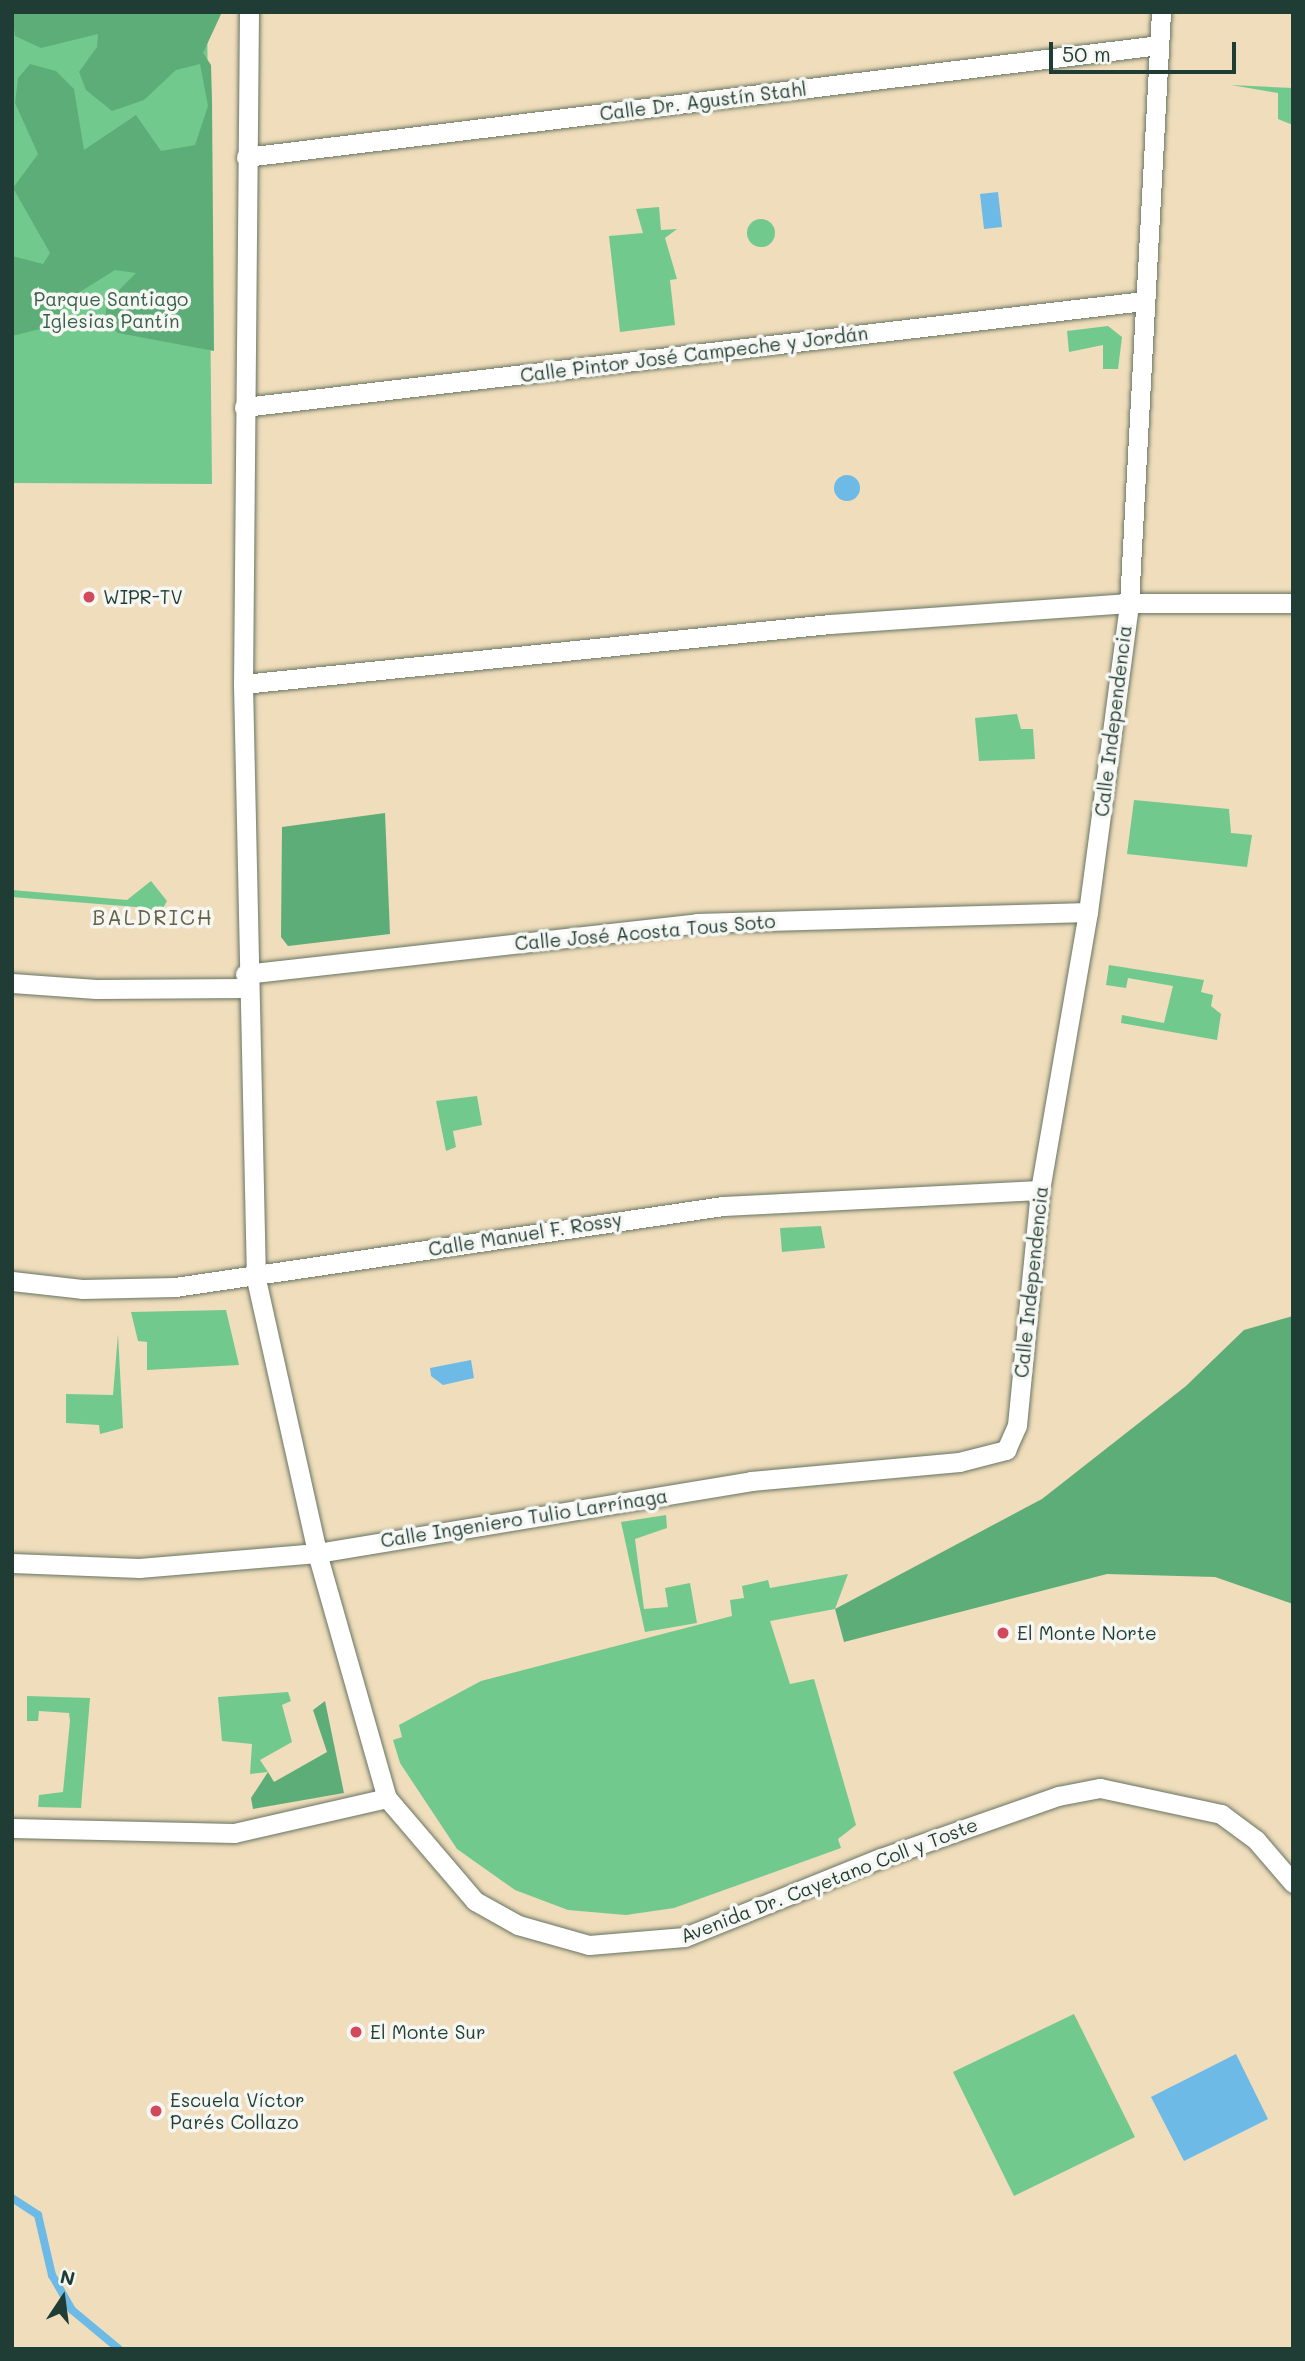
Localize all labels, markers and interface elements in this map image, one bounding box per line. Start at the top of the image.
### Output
scale bar [1053,28,1240,72]
text: 50 m [1062,40,1111,67]
street label: Calle Dr. Agustín Stahl [598,77,808,125]
park label: Parque Santiago Iglesias Pantín [34,288,188,332]
street label: Calle Pintor José Campeche y Jordán [519,321,869,387]
place label: WIPR-TV [103,586,183,608]
marker: WIPR-TV [81,589,97,605]
street label: Calle Independencia [1090,624,1136,818]
district label: BALDRICH [93,904,213,930]
street label: Calle José Acosta Tous Soto [514,909,776,955]
street label: Calle Independencia [1010,1185,1052,1379]
street label: Calle Manuel F. Rossy [427,1207,623,1261]
street label: Calle Ingeniero Tulio Larrínaga [379,1484,669,1552]
place label: El Monte Norte [1017,1622,1157,1644]
marker: El Monte Norte [995,1625,1011,1641]
street label: Avenida Dr. Cayetano Coll y Toste [677,1813,981,1947]
place label: El Monte Sur [370,2021,486,2043]
marker: El Monte Sur [348,2024,364,2040]
place label: Escuela Víctor Parés Collazo [170,2089,305,2133]
marker: Escuela Víctor Parés Collazo [148,2103,164,2119]
north arrow [28,2263,98,2333]
text: N [58,2263,78,2291]

